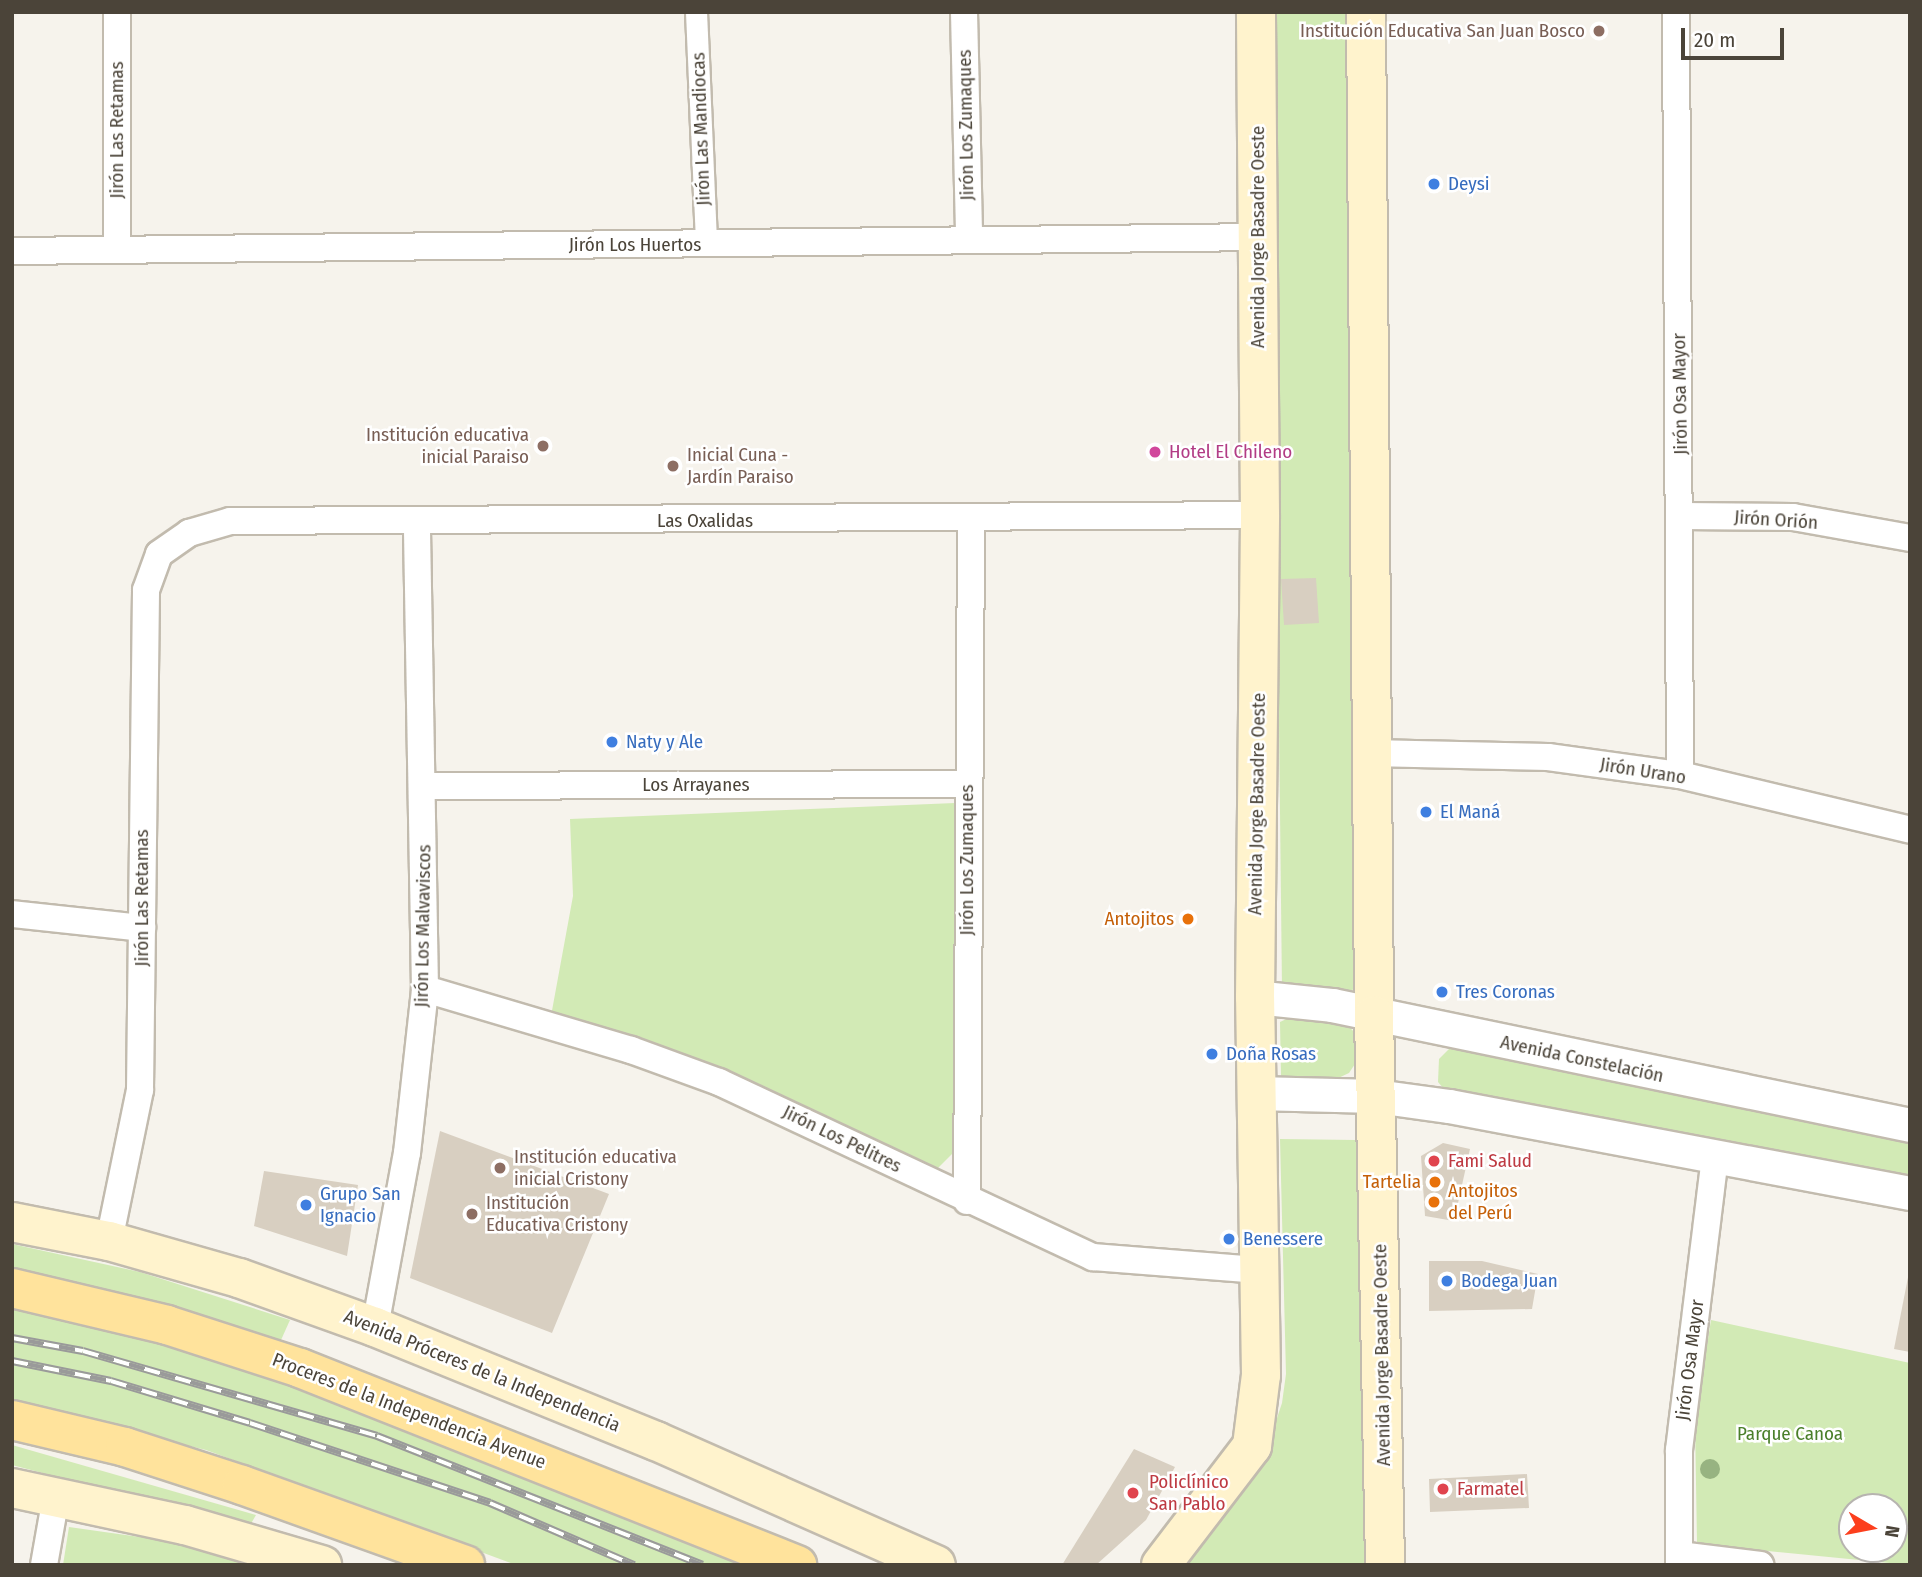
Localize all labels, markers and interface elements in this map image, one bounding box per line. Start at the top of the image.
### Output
scale bar [1684,14,1787,58]
place label: Institución Educativa San Juan Bosco [1300,20,1585,42]
marker: Institución Educativa San Juan Bosco [1591,23,1607,39]
text: 20 m [1694,27,1735,53]
street label: Jirón Los Zumaques [953,49,979,201]
street label: Jirón Las Mandiocas [687,52,715,206]
street label: Jirón Las Retamas [106,61,128,199]
street label: Avenida Jorge Basadre Oeste [1247,126,1269,348]
place label: Deysi [1448,173,1490,195]
marker: Deysi [1426,176,1442,192]
street label: Jirón Los Huertos [569,234,701,256]
street label: Jirón Osa Mayor [1668,333,1692,455]
place label: Institución educativa inicial Paraiso [366,424,529,468]
marker: Institución educativa inicial Paraiso [535,438,551,454]
place label: Hotel El Chileno [1169,441,1292,463]
place label: Inicial Cuna - Jardín Paraiso [687,444,794,488]
marker: Hotel El Chileno [1147,444,1163,460]
marker: Inicial Cuna - Jardín Paraiso [665,458,681,474]
street label: Jirón Orión [1733,506,1819,534]
street label: Las Oxalidas [657,510,753,532]
street label: Avenida Jorge Basadre Oeste [1244,693,1270,915]
place label: Naty y Ale [626,731,703,753]
marker: Naty y Ale [604,734,620,750]
street label: Jirón Urano [1598,753,1688,789]
street label: Los Arrayanes [642,774,750,796]
street label: Jirón Los Zumaques [956,784,978,936]
place label: El Maná [1440,801,1500,823]
marker: El Maná [1418,804,1434,820]
street label: Jirón Las Retamas [131,829,153,967]
street label: Jirón Los Malvaviscos [410,844,436,1008]
place label: Antojitos [1104,908,1174,930]
marker: Antojitos [1180,911,1196,927]
place label: Tres Coronas [1456,981,1555,1003]
marker: Tres Coronas [1434,984,1450,1000]
street label: Avenida Constelación [1498,1031,1666,1087]
place label: Doña Rosas [1226,1043,1316,1065]
marker: Doña Rosas [1204,1046,1220,1062]
street label: Jirón Los Pelitres [779,1100,905,1178]
place label: Institución educativa inicial Cristony [514,1146,677,1190]
place label: Fami Salud [1448,1150,1532,1172]
marker: Fami Salud [1426,1153,1442,1169]
marker: Institución educativa inicial Cristony [492,1160,508,1176]
place label: Tartelia [1363,1171,1421,1193]
marker: Tartelia [1427,1174,1443,1190]
place label: Antojitos del Perú [1448,1180,1518,1224]
place label: Grupo San Ignacio [320,1183,401,1227]
place label: Institución Educativa Cristony [486,1192,628,1236]
marker: Antojitos del Perú [1426,1194,1442,1210]
marker: Grupo San Ignacio [298,1197,314,1213]
marker: Institución Educativa Cristony [464,1206,480,1222]
place label: Benessere [1243,1228,1323,1250]
marker: Benessere [1221,1231,1237,1247]
street label: Avenida Jorge Basadre Oeste [1369,1244,1395,1466]
place label: Bodega Juan [1461,1270,1558,1292]
marker: Bodega Juan [1439,1273,1455,1289]
street label: Jirón Osa Mayor [1671,1298,1709,1422]
street label: Avenida Próceres de la Independencia [341,1305,623,1437]
street label: Proceres de la Independencia Avenue [269,1348,549,1474]
park label: Parque Canoa [1737,1423,1843,1445]
place label: Policlínico San Pablo [1149,1471,1229,1515]
place label: Farmatel [1457,1478,1524,1500]
marker: Farmatel [1435,1481,1451,1497]
marker: Policlínico San Pablo [1123,1483,1143,1503]
north arrow [1838,1493,1908,1563]
text: N [1880,1524,1905,1539]

